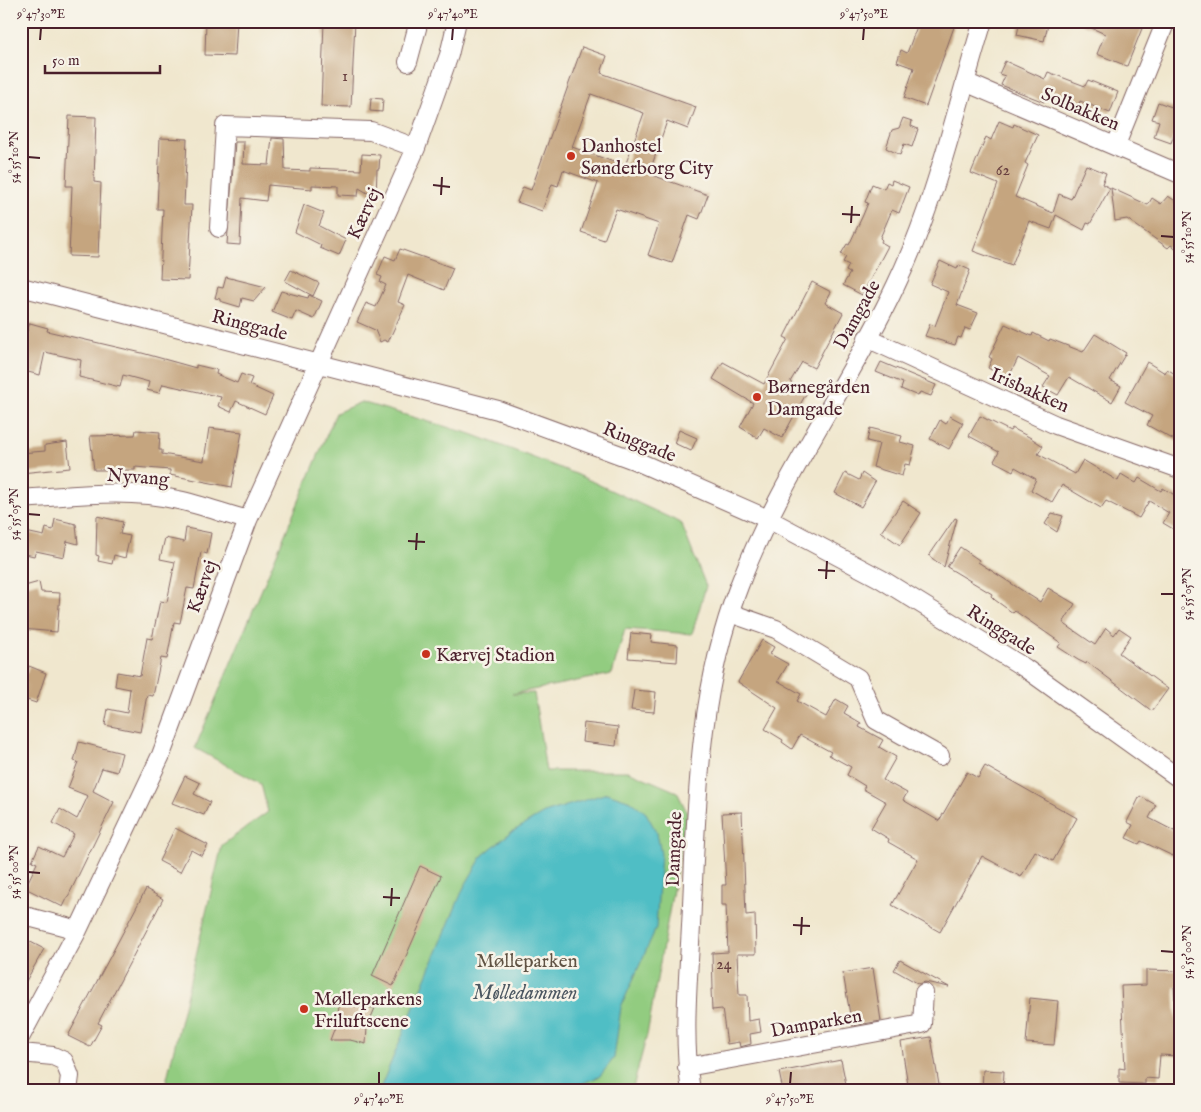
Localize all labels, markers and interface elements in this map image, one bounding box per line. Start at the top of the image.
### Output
text: 9°47'30"E [16,7,65,22]
text: 9°47'40"E [427,7,478,22]
text: 9°47'50"E [839,7,888,22]
scale bar [45,42,160,74]
text: 50 m [52,51,80,70]
house number: 1 [342,67,348,87]
street label: Solbakken [1038,83,1123,137]
text: 54°55'10"N [7,130,22,183]
place label: Danhostel Sønderborg City [581,135,714,181]
marker: Danhostel Sønderborg City [565,150,577,162]
house number: 62 [996,161,1010,181]
street label: Kærvej [342,184,387,244]
text: 54°55'10"N [1180,210,1195,263]
street label: Damgade [829,276,887,354]
street label: Ringgade [209,305,290,347]
street label: Irisbakken [986,363,1073,419]
place label: Børnegården Damgade [767,376,870,422]
marker: Børnegården Damgade [751,391,763,403]
street label: Ringgade [599,417,680,469]
street label: Nyvang [106,464,171,492]
text: 54°55'05"N [7,487,22,540]
street label: Kærvej [182,557,224,617]
text: 54°55'05"N [1180,567,1195,620]
street label: Ringgade [962,600,1040,661]
place label: Kærvej Stadion [436,644,555,668]
marker: Kærvej Stadion [420,648,432,660]
street label: Damgade [662,811,688,887]
text: 54°55'00"N [7,844,22,899]
text: 54°55'00"N [1180,924,1195,979]
park label: Mølleparken [476,950,578,974]
house number: 24 [716,955,732,975]
water label: Mølledammen [473,981,577,1006]
place label: Mølleparkens Friluftscene [314,988,422,1034]
marker: Mølleparkens Friluftscene [298,1003,310,1015]
street label: Damparken [769,1004,864,1044]
text: 9°47'40"E [353,1092,404,1107]
text: 9°47'50"E [765,1092,814,1107]

